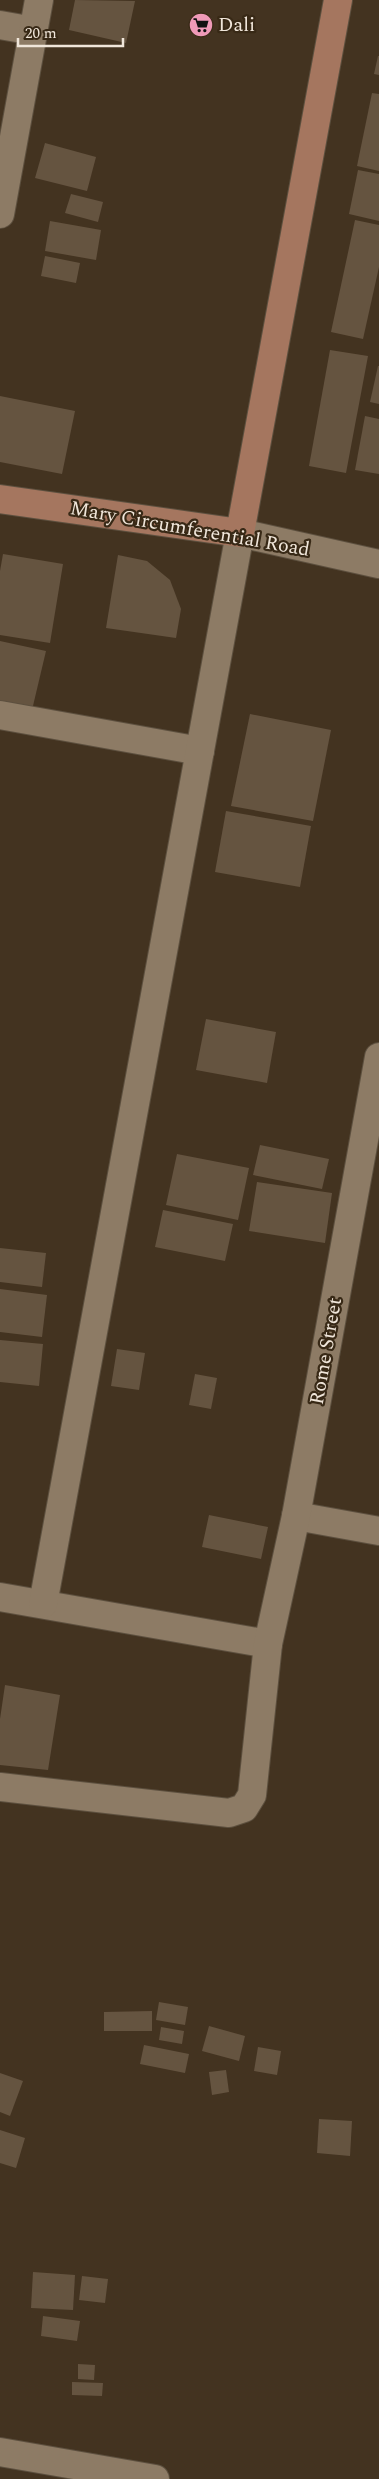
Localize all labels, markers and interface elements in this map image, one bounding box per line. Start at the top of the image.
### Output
place label: Dali [218,10,255,40]
supermarket icon: Dali [188,12,214,38]
scale bar [18,15,122,47]
text: 20 m [25,22,57,45]
street label: Mary Circumferential Road [68,493,312,565]
street label: Rome Street [302,1295,350,1407]

